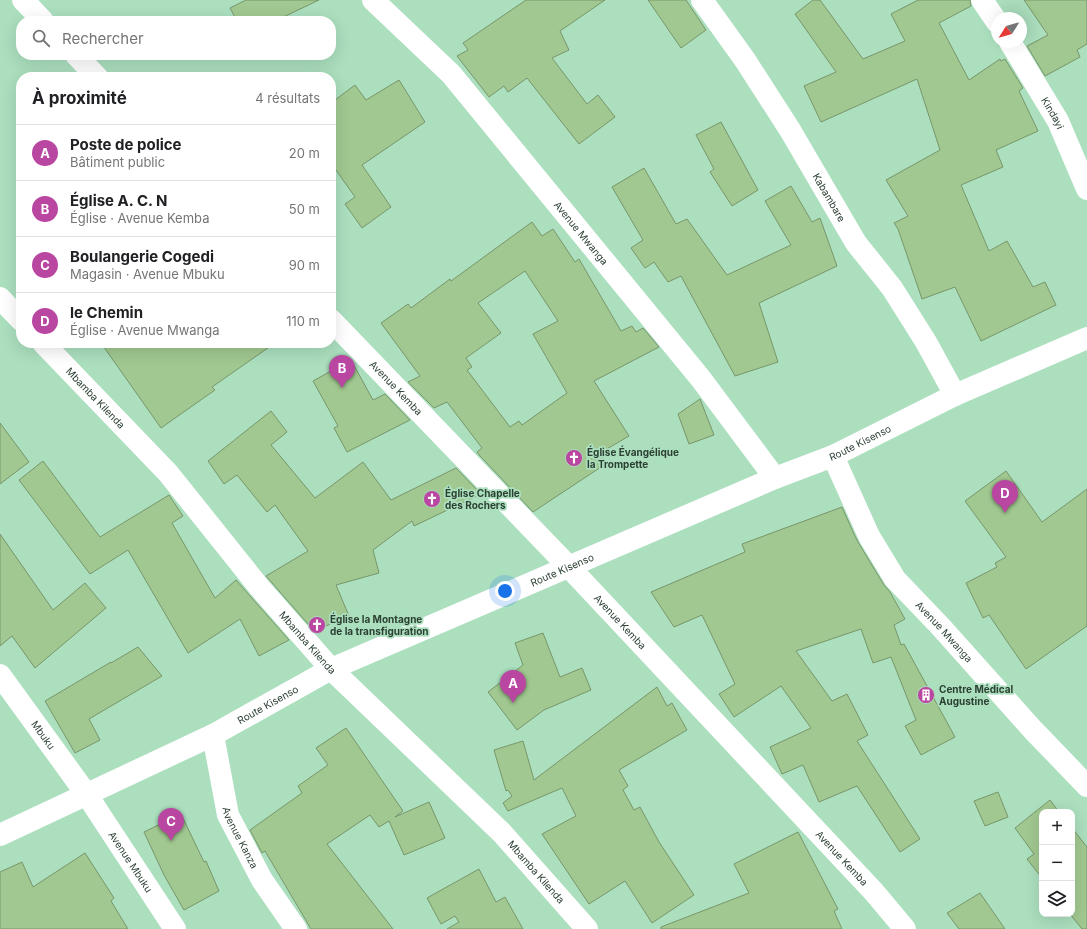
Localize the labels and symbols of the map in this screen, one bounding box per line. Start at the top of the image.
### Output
north arrow [991,12,1027,48]
street label: Kindayi [1039,95,1067,131]
street label: Kabambare [810,171,848,224]
street label: Avenue Mwanga [552,199,611,267]
pin: B [329,355,355,388]
street label: Avenue Kemba [367,358,425,417]
street label: Mbamba Kilenda [64,365,128,431]
street label: Route Kisenso [827,422,893,463]
place label: Église Évangélique la Trompette [587,445,679,470]
church icon: Église Évangélique la Trompette [564,448,584,468]
pin: D [992,480,1018,513]
place label: Église Chapelle des Rochers [445,486,520,511]
church icon: Église Chapelle des Rochers [422,489,442,509]
street label: Route Kisenso [529,551,595,589]
your location [495,581,515,601]
street label: Avenue Kemba [592,592,649,652]
street label: Avenue Mwanga [913,599,975,664]
street label: Mbamba Kilenda [277,609,338,676]
place label: Église la Montagne de la transfiguration [330,612,429,638]
church icon: Église la Montagne de la transfiguration [307,615,327,635]
pin: A [500,670,526,703]
street label: Route Kisenso [235,683,300,726]
place label: Centre Médical Augustine [939,683,1013,708]
building icon: Centre Médical Augustine [916,685,936,705]
street label: Mbuku [29,718,58,752]
street label: Avenue Kanza [221,806,261,870]
pin: C [158,808,184,841]
street label: Avenue Kemba [813,828,871,888]
street label: Avenue Mbuku [106,829,155,895]
street label: Mbamba Kilenda [505,838,567,905]

